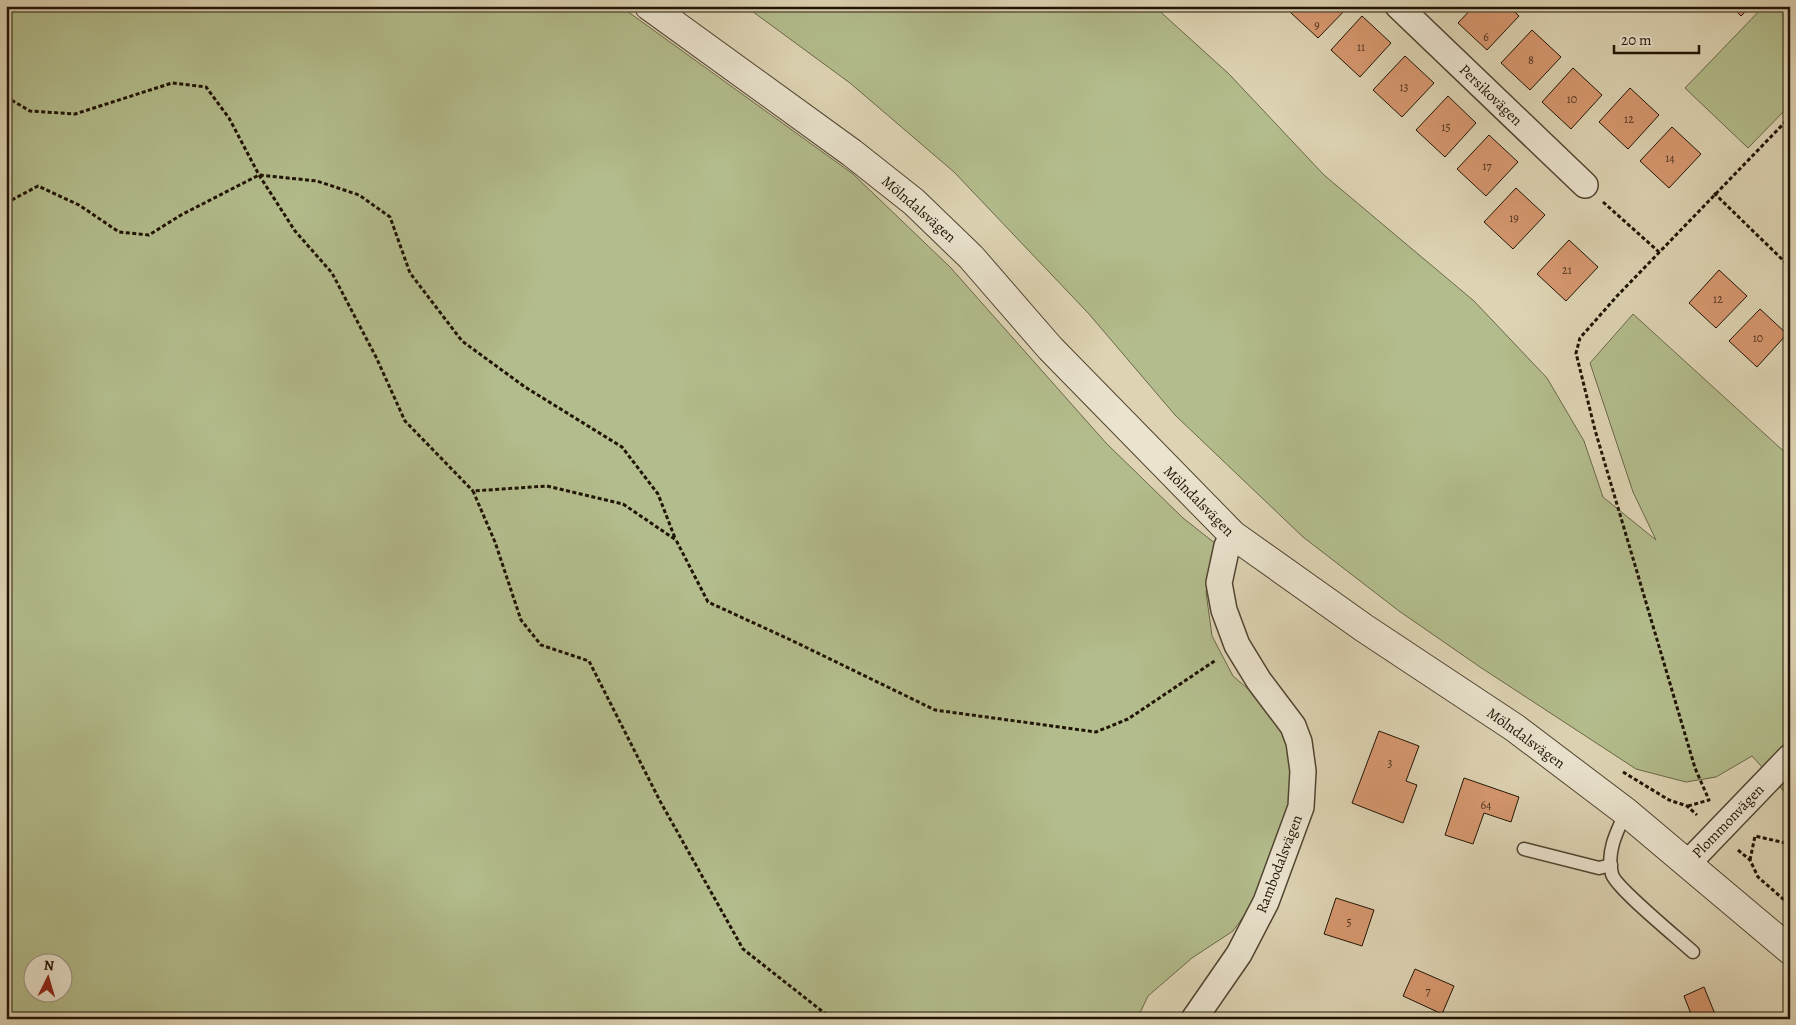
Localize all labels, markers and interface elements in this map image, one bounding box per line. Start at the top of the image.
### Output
house number: 9 [1314,17,1320,33]
scale bar [1614,22,1698,54]
house number: 6 [1483,29,1489,45]
text: 20 m [1621,30,1652,50]
house number: 11 [1357,39,1365,55]
house number: 8 [1528,52,1534,68]
street label: Persikovägen [1455,60,1527,130]
house number: 13 [1399,79,1409,95]
house number: 10 [1567,91,1577,107]
house number: 12 [1624,111,1634,127]
house number: 15 [1441,119,1451,135]
house number: 14 [1665,150,1675,166]
house number: 17 [1482,158,1493,174]
street label: Mölndalsvägen [878,171,960,247]
house number: 19 [1509,210,1519,226]
house number: 21 [1562,262,1572,278]
house number: 12 [1713,291,1723,307]
house number: 10 [1753,330,1763,346]
street label: Mölndalsvägen [1159,461,1239,541]
street label: Mölndalsvägen [1483,703,1569,773]
house number: 3 [1388,755,1393,771]
street label: Plommonvägen [1688,780,1768,862]
house number: 64 [1481,797,1492,813]
street label: Rambodalsvägen [1251,812,1307,916]
house number: 5 [1346,914,1352,930]
north arrow [22,952,72,1002]
text: N [43,956,55,975]
house number: 7 [1425,983,1431,999]

